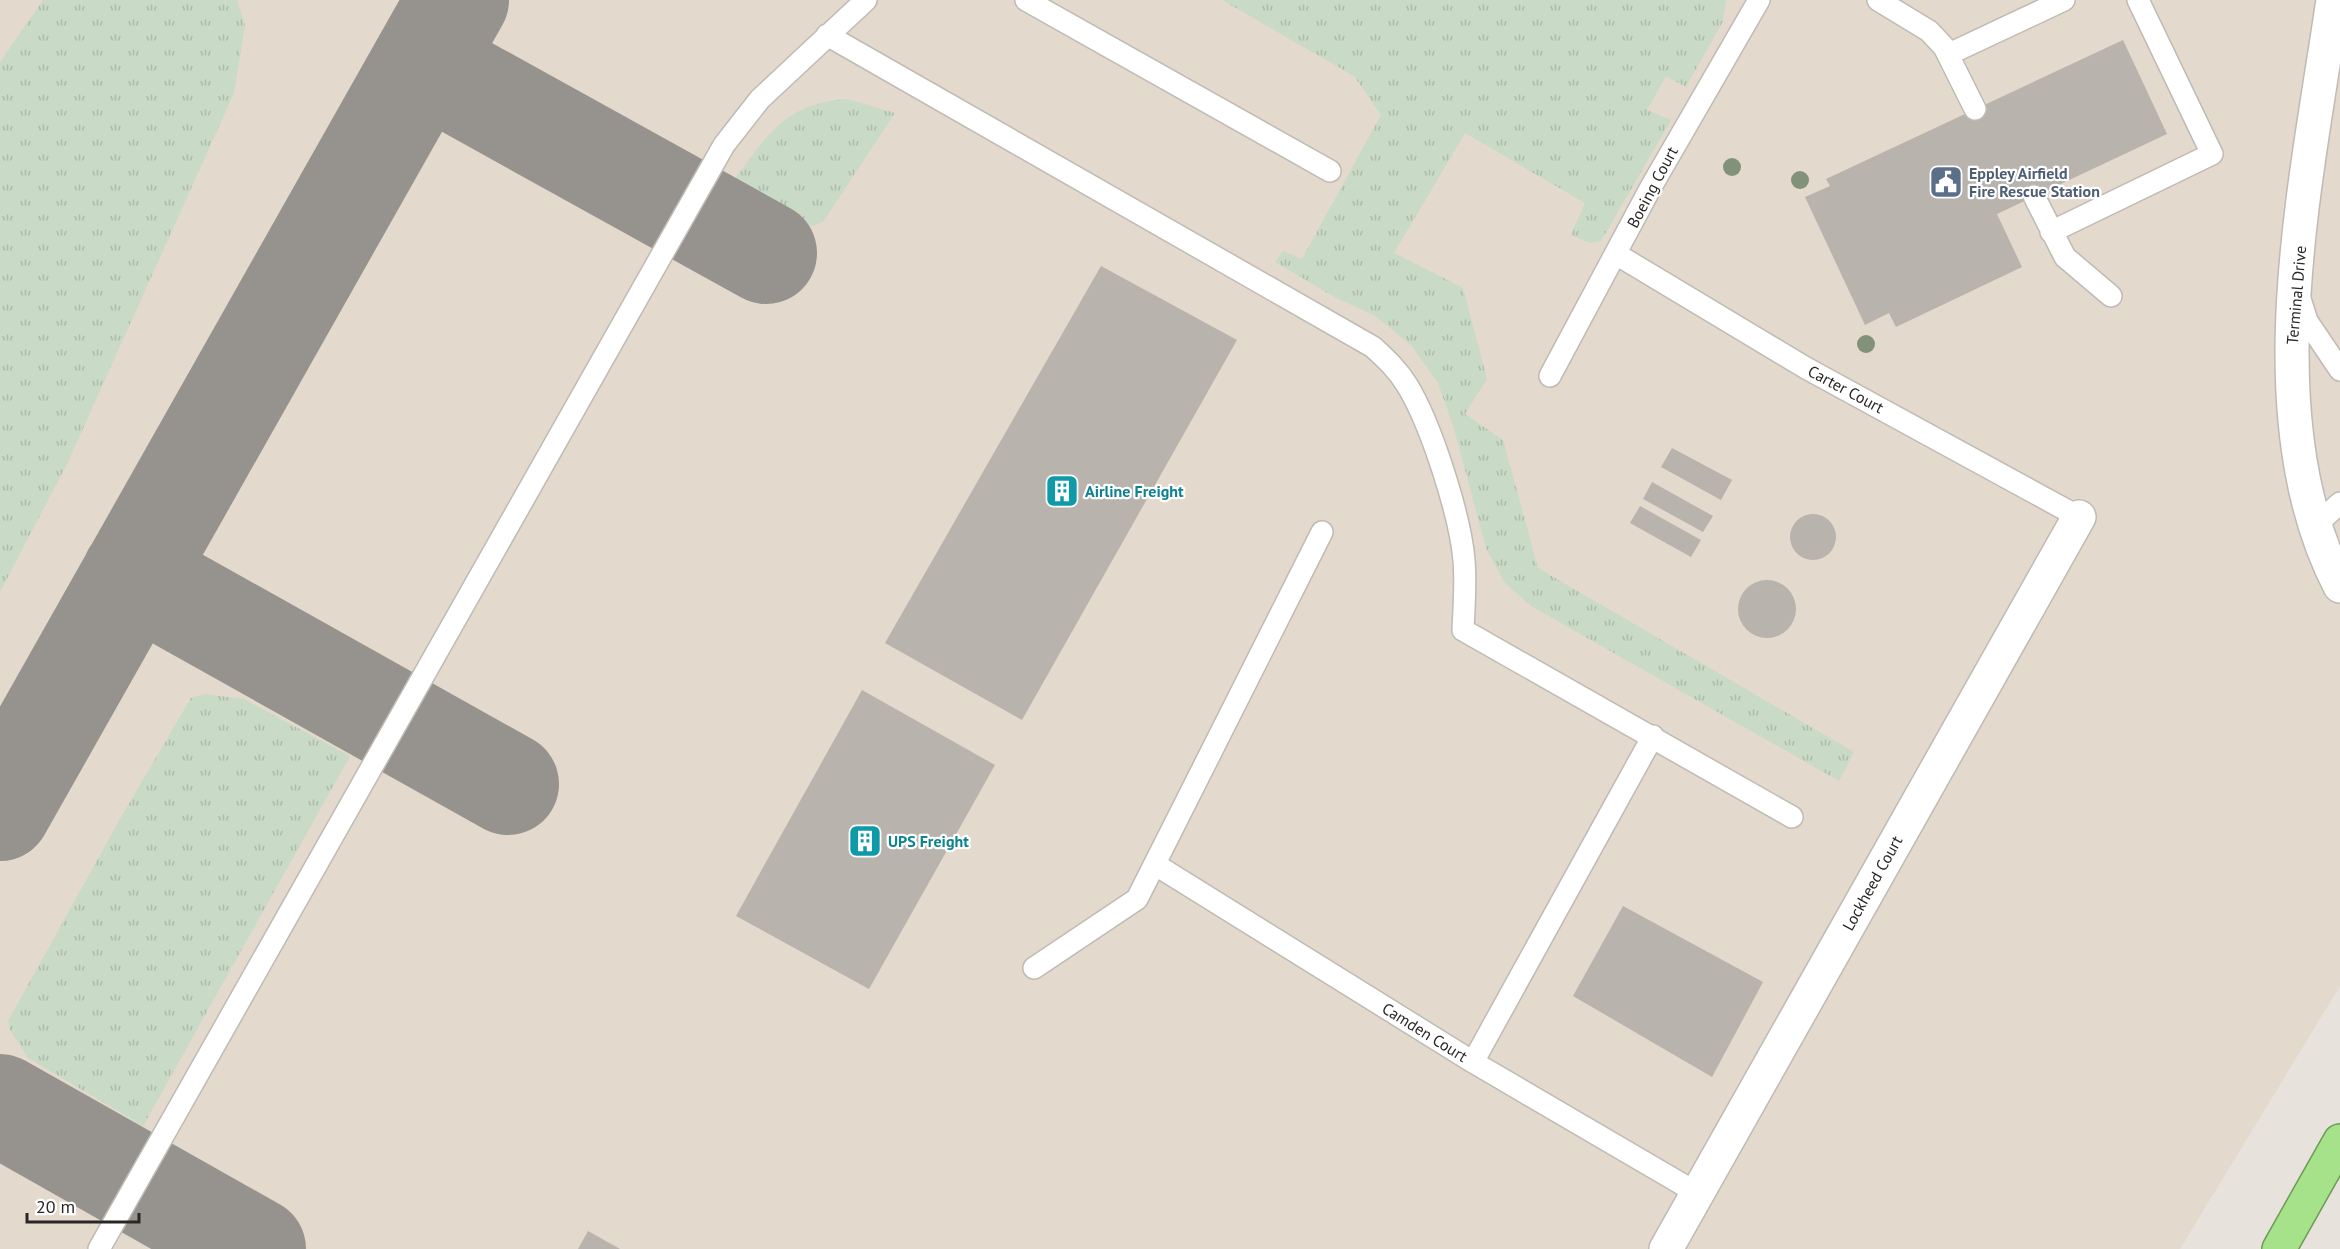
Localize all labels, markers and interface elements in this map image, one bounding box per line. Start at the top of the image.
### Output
street label: Boeing Court [1622,142,1682,231]
place label: Eppley Airfield Fire Rescue Station [1969,163,2100,201]
public building icon: Eppley Airfield Fire Rescue Station [1928,164,1964,200]
street label: Terminal Drive [2282,245,2310,345]
street label: Carter Court [1805,361,1888,418]
building icon: Airline Freight [1044,473,1080,509]
place label: Airline Freight [1085,481,1184,501]
building icon: UPS Freight [847,823,883,859]
place label: UPS Freight [888,831,969,851]
street label: Lockheed Court [1838,831,1907,934]
street label: Camden Court [1379,998,1472,1066]
scale bar [27,1186,140,1224]
text: 20 m [36,1195,75,1218]

